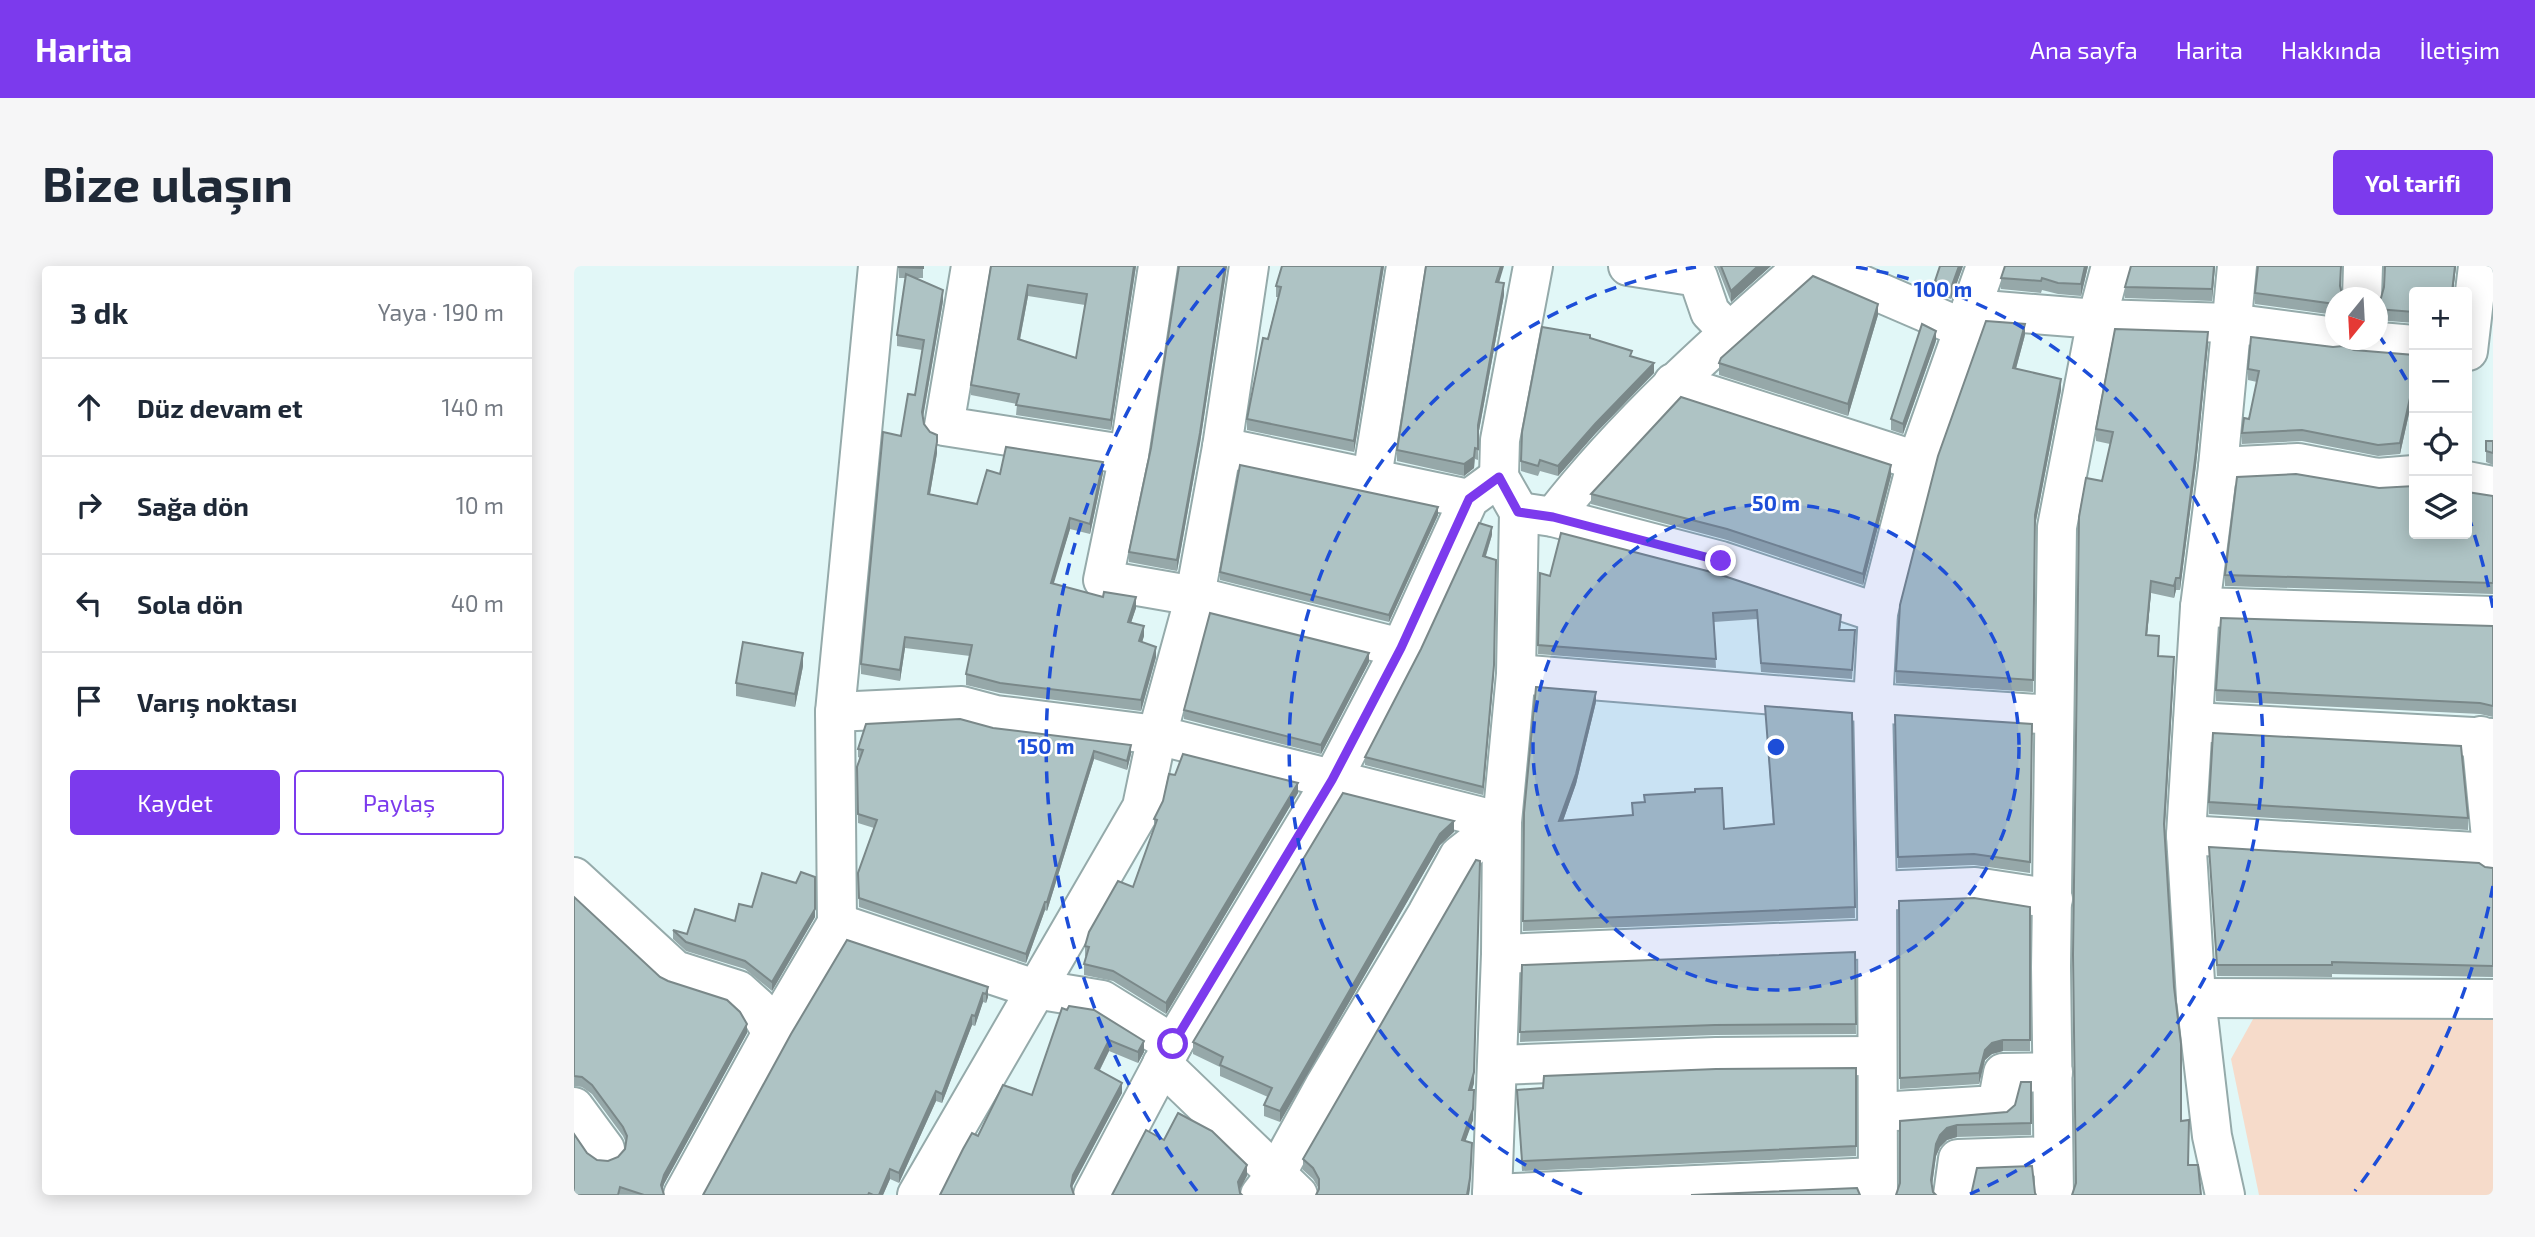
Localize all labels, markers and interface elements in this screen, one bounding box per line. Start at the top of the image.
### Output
text: Harita [35,29,132,69]
text: Ana sayfa [2030,35,2138,64]
text: Harita [2176,35,2243,64]
text: Hakkında [2281,35,2381,64]
text: İletişim [2419,35,2500,64]
button: Yol tarifi [2333,150,2493,215]
text: Bize ulaşın [42,153,293,212]
text: 100 m [1914,276,1972,301]
north arrow [2325,287,2388,350]
map controls [2409,287,2472,539]
button: + [2409,287,2472,350]
text: 3 dk [70,294,128,330]
text: Yaya · 190 m [378,298,504,326]
button: − [2409,350,2472,413]
icon: ahead [70,388,108,426]
text: Düz devam et [137,392,303,423]
text: 140 m [442,393,504,421]
button: locate [2409,413,2472,476]
button: layers [2409,476,2472,539]
icon: right [70,486,108,524]
text: Sağa dön [137,490,249,521]
text: 50 m [1752,490,1800,515]
text: 10 m [456,491,504,519]
route end [1705,545,1736,576]
icon: left [70,584,108,622]
text: Sola dön [137,588,243,619]
text: 40 m [451,589,504,617]
icon: arrive [70,682,108,720]
text: Varış noktası [137,686,297,717]
text: 150 m [1018,733,1074,758]
centre of rings [1764,735,1788,759]
button: Kaydet [70,770,280,835]
button: Paylaş [294,770,504,835]
route start [1157,1028,1188,1059]

